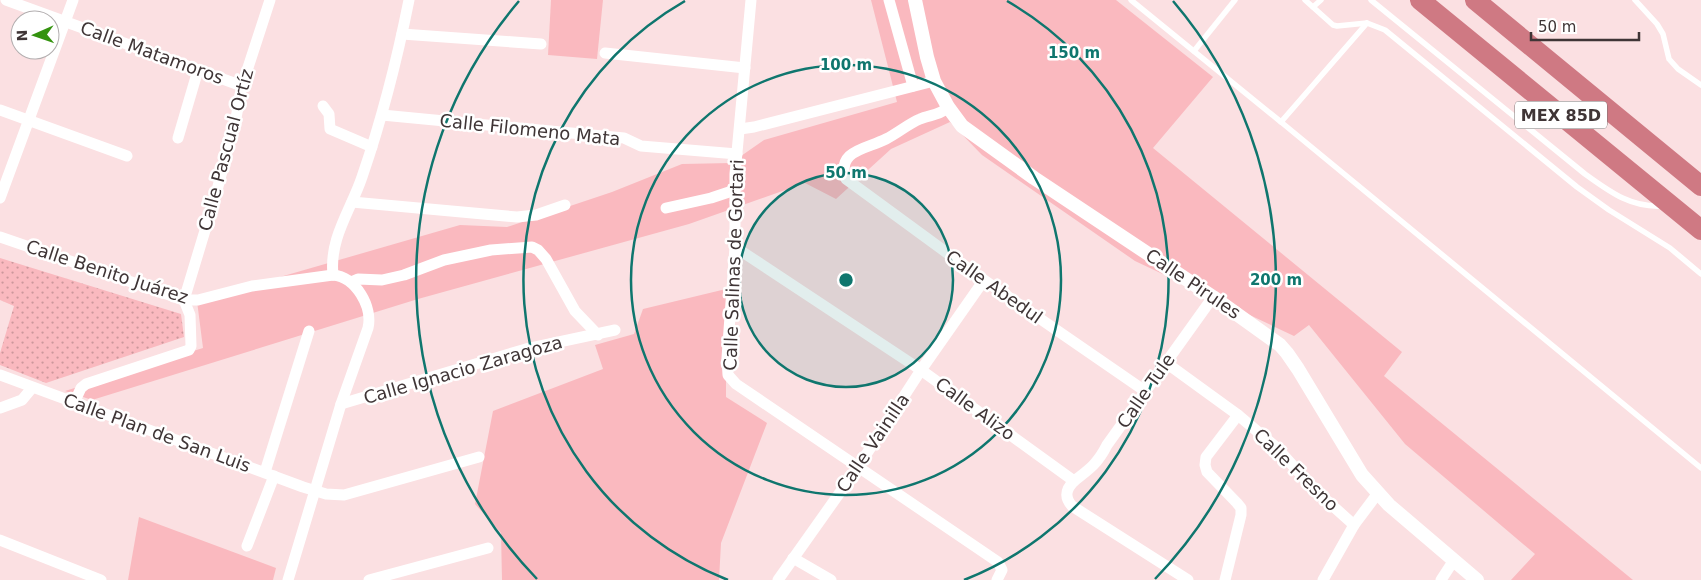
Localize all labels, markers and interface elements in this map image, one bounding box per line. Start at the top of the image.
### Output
north arrow [10,10,60,60]
scale bar [1531,10,1638,42]
street label: Calle Matamoros [78,17,227,88]
text: 50 m [1538,18,1576,36]
text: N [14,29,30,42]
text: 150 m [1048,44,1100,62]
text: 100 m [820,56,872,74]
street label: Calle Pascual Ortíz [194,67,257,233]
road number: MEX 85D [1515,102,1607,128]
street label: Calle Filomeno Mata [439,110,622,149]
street label: Calle Salinas de Gortari [719,159,748,371]
text: 50 m [825,164,867,182]
street label: Calle Benito Juárez [23,235,191,308]
street label: Calle Pirules [1142,244,1245,323]
street label: Calle Abedul [942,246,1047,328]
centre of rings [837,271,855,289]
text: 200 m [1250,271,1302,289]
street label: Calle Ignacio Zaragoza [361,331,565,408]
street label: Calle Tule [1112,349,1179,432]
street label: Calle Alizo [931,373,1019,444]
street label: Calle Plan de San Luis [61,389,254,476]
street label: Calle Vainilla [832,389,913,496]
street label: Calle Fresno [1250,424,1343,515]

